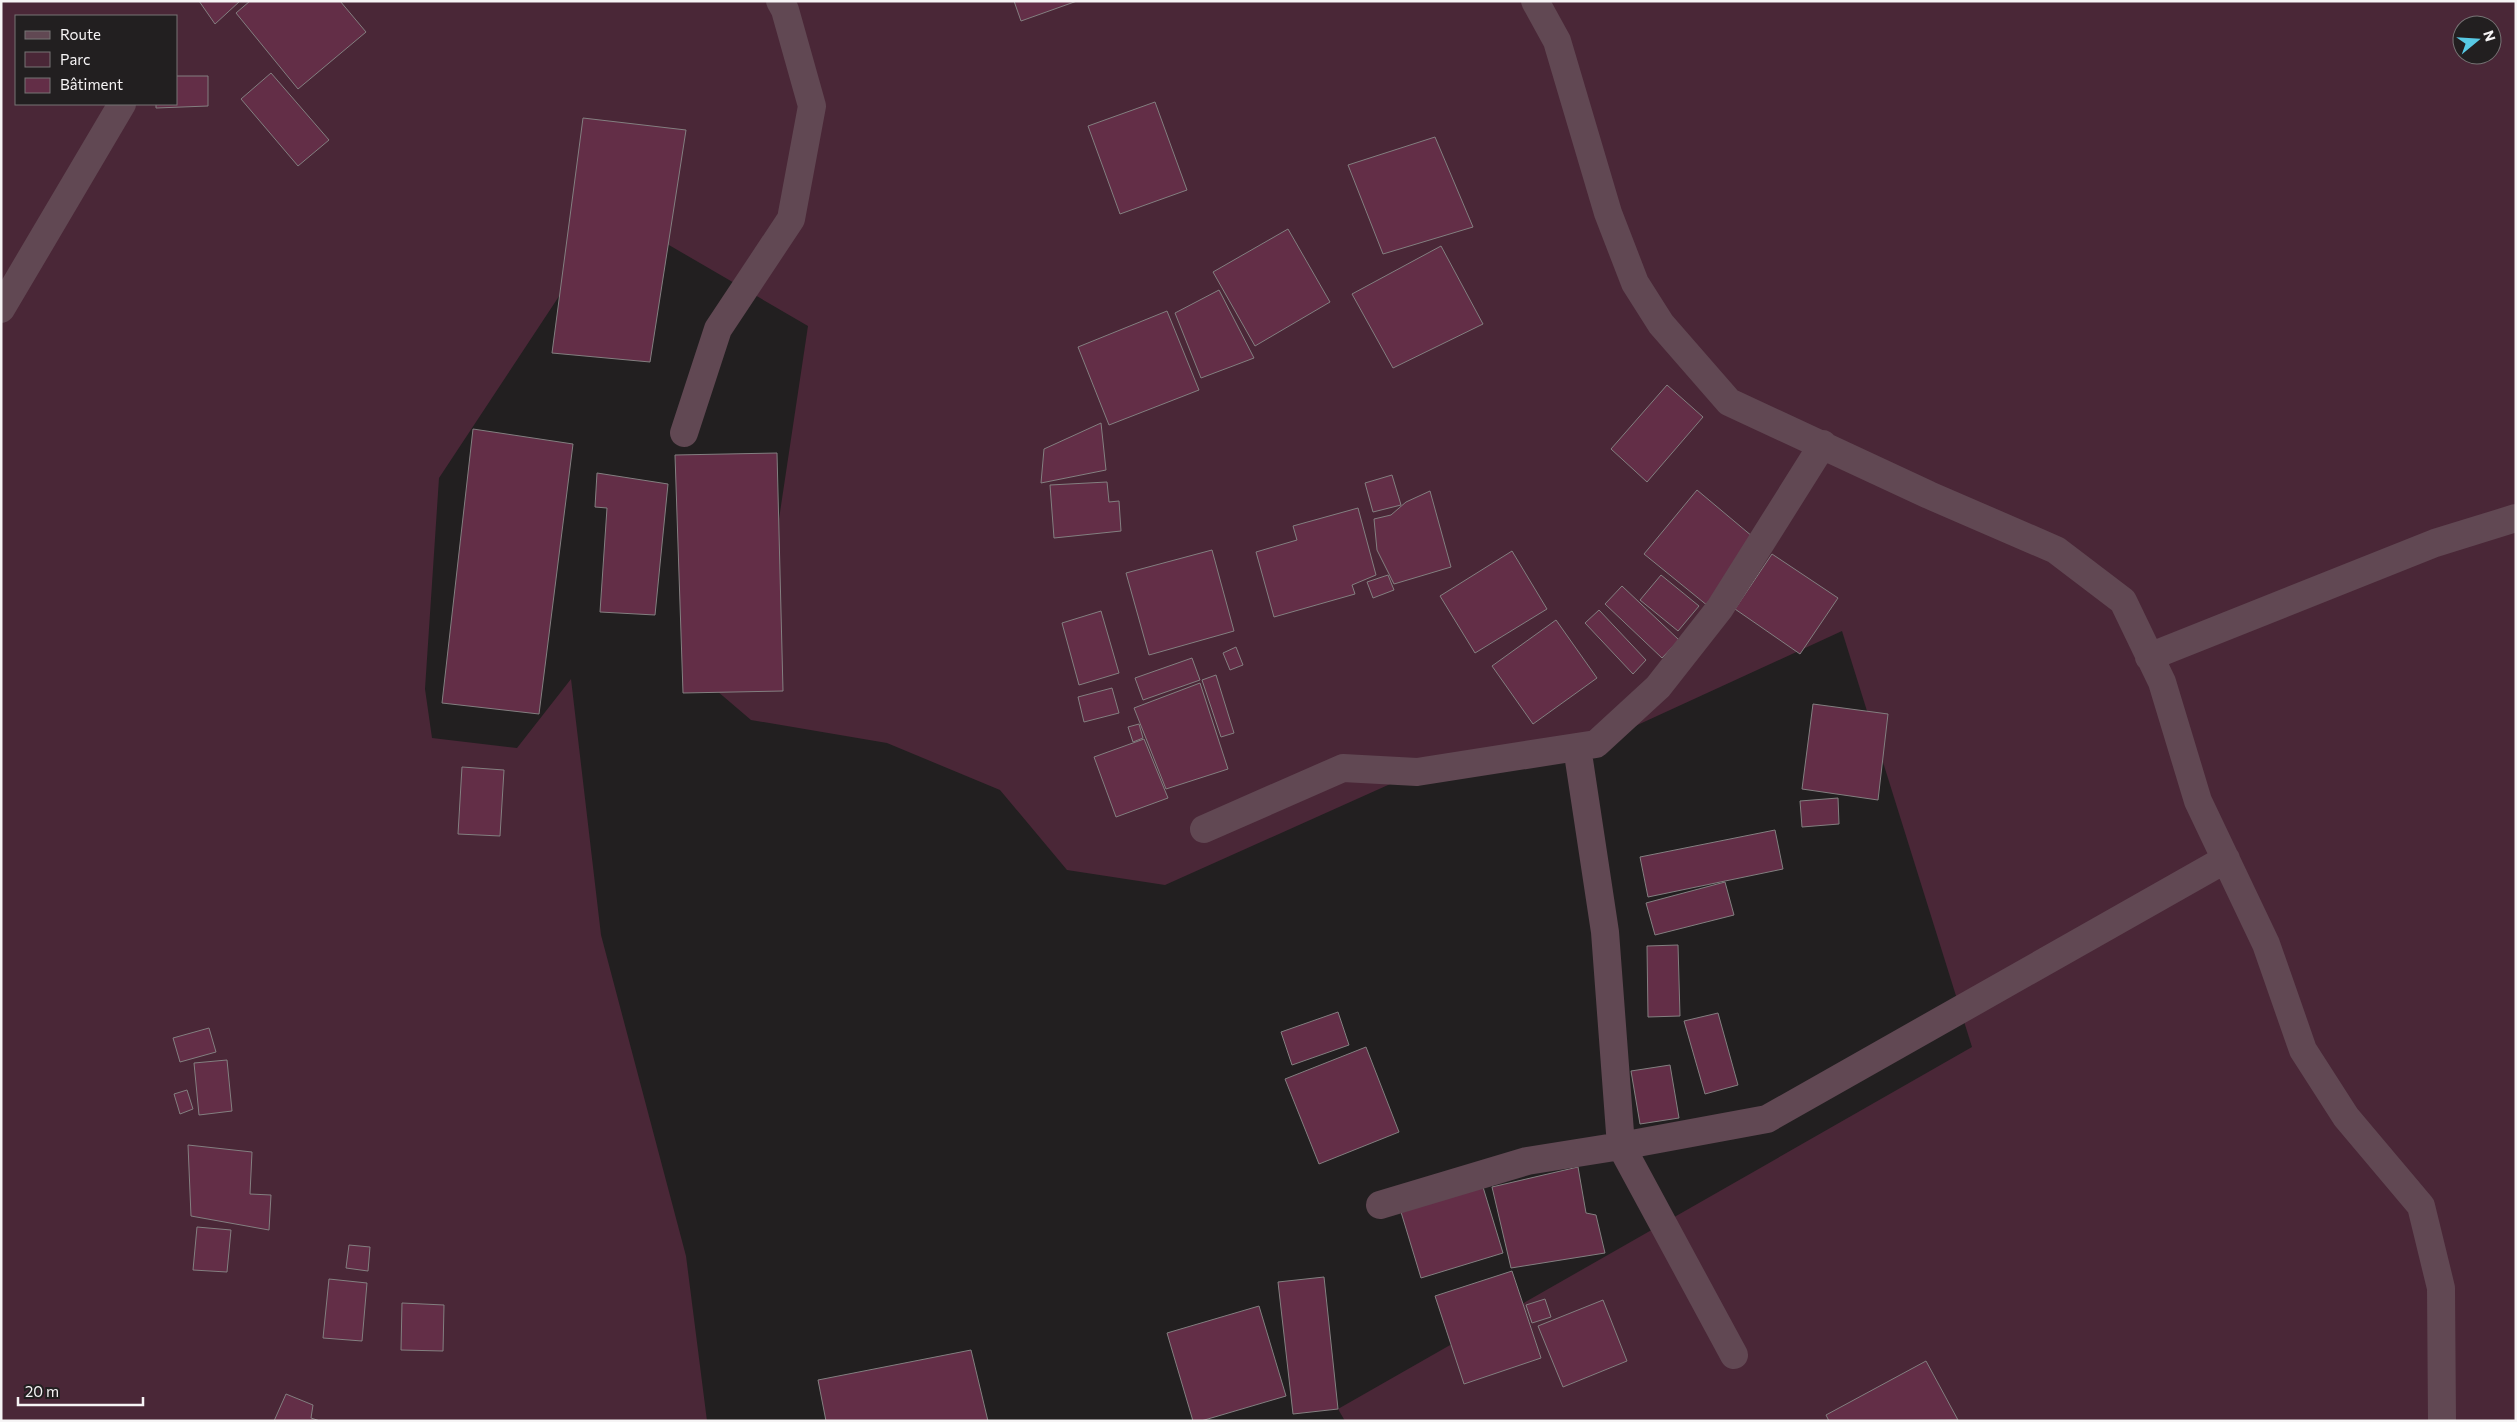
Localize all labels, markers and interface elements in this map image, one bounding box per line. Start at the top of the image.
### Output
legend [15,15,178,105]
north arrow [2452,15,2502,65]
text: Route [60,25,101,43]
text: N [2480,28,2500,43]
text: Parc [60,50,90,68]
text: Bâtiment [60,75,123,93]
scale bar [18,1374,142,1406]
text: 20 m [25,1382,59,1400]

